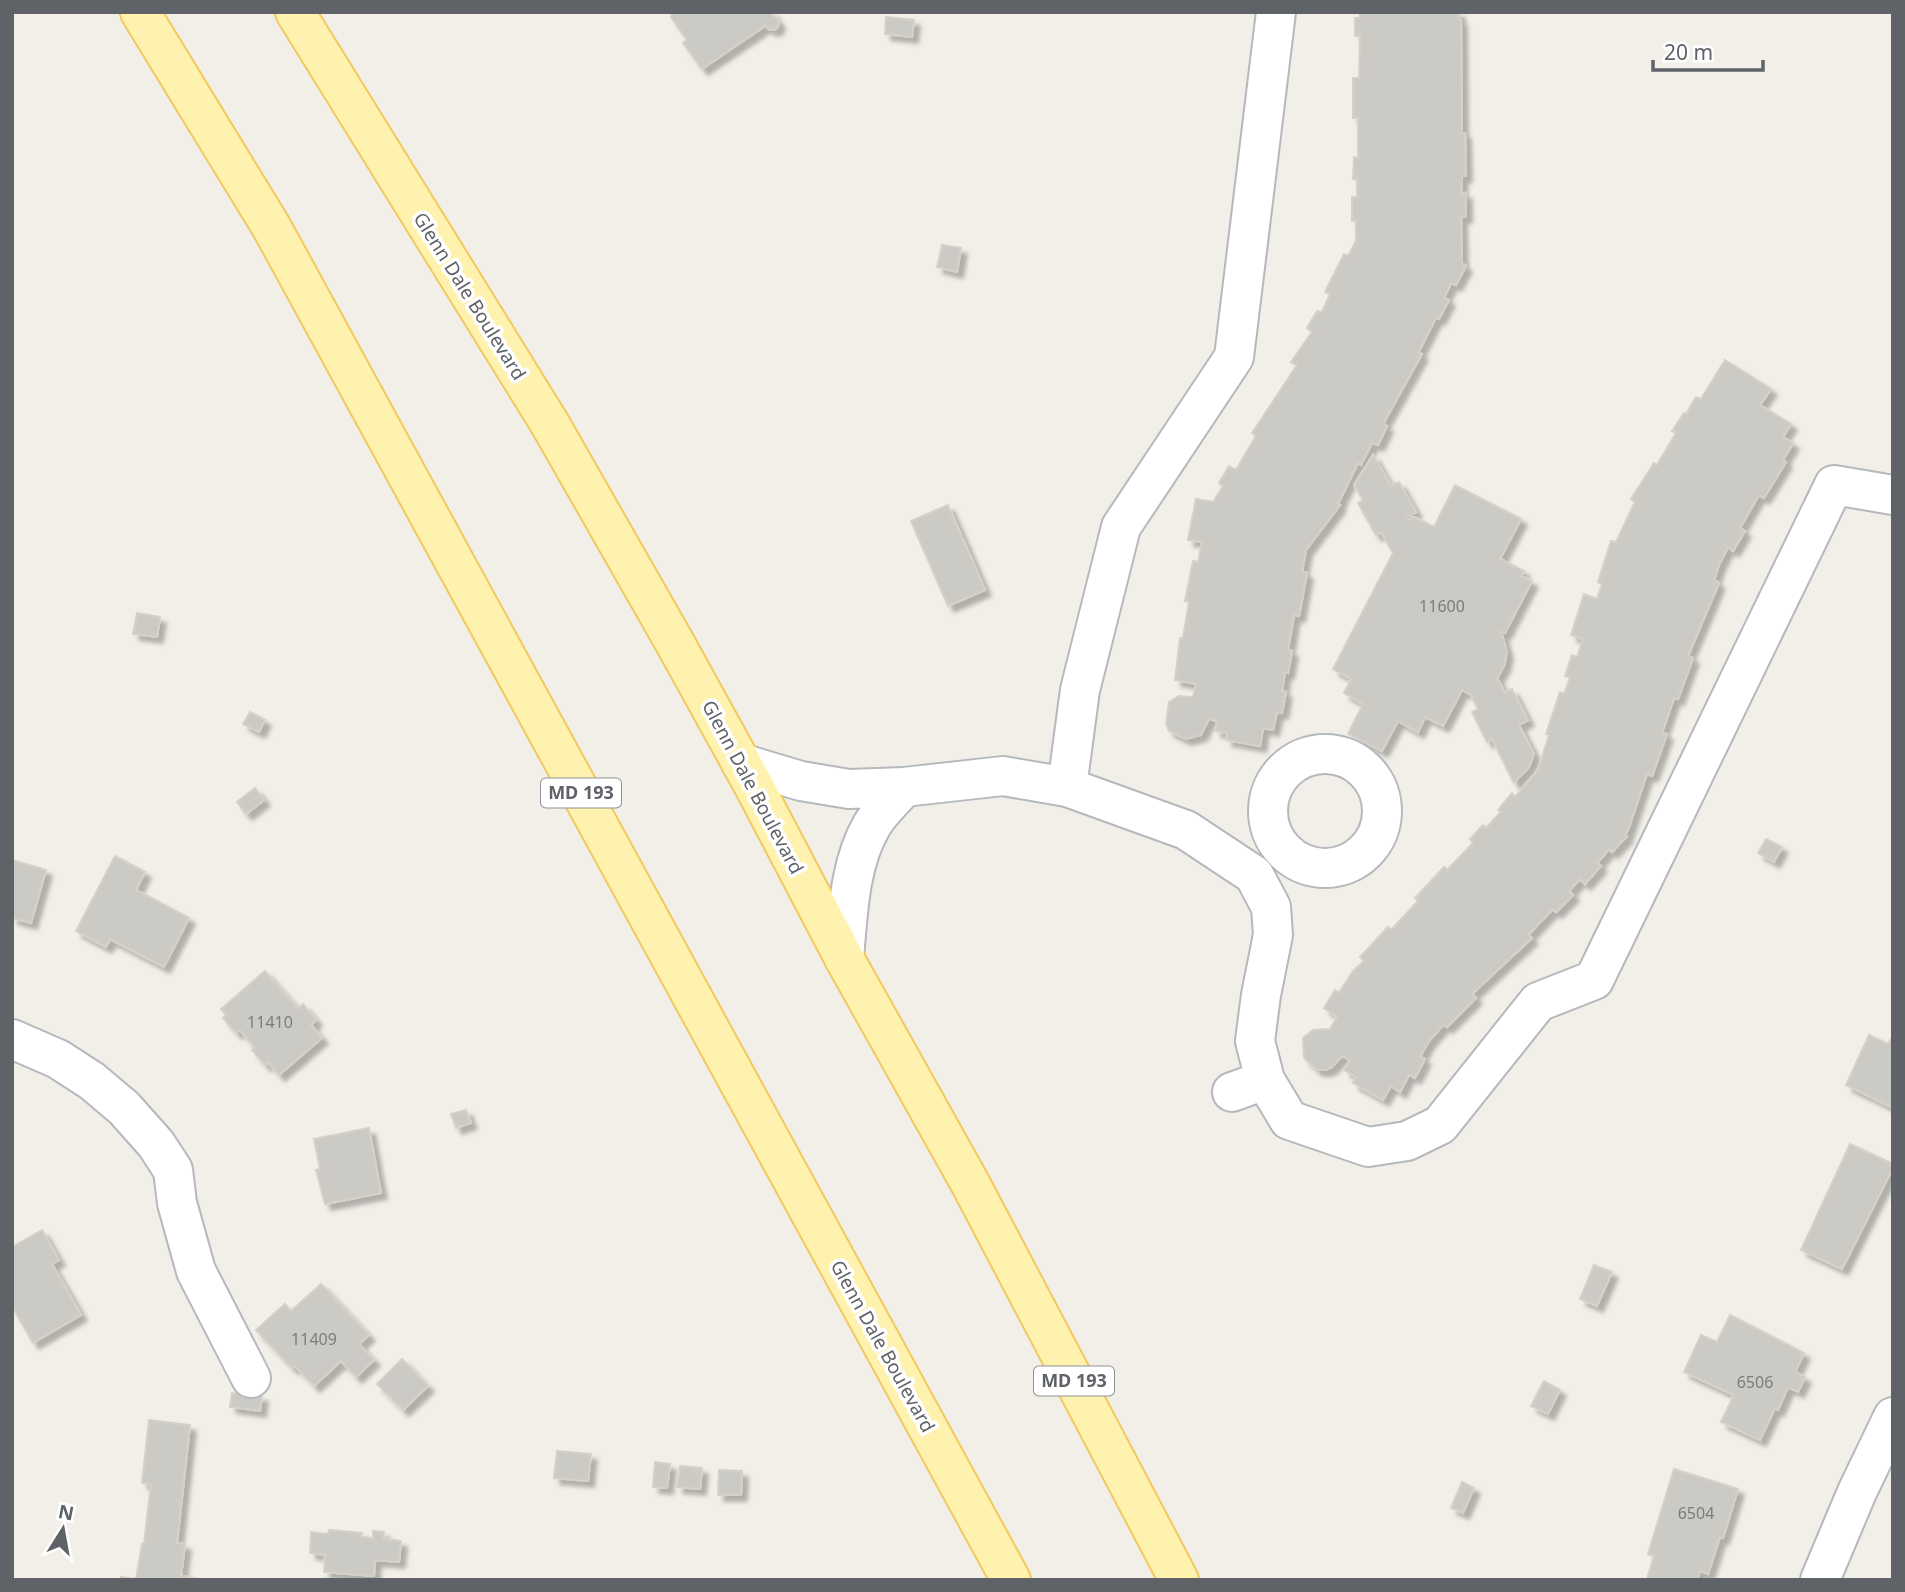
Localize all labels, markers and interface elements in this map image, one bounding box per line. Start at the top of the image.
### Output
scale bar [1653,28,1763,72]
text: 20 m [1664,38,1713,66]
street label: Glenn Dale Boulevard [408,207,532,385]
house number: 11600 [1419,595,1465,617]
street label: Glenn Dale Boulevard [696,696,810,878]
road number: MD 193 [541,778,621,808]
house number: 11410 [247,1011,293,1033]
street label: Glenn Dale Boulevard [825,1255,941,1437]
house number: 11409 [291,1328,337,1350]
road number: MD 193 [1034,1366,1114,1396]
house number: 6506 [1737,1371,1773,1393]
north arrow [28,1494,98,1564]
text: N [56,1498,76,1527]
house number: 6504 [1678,1502,1714,1524]

